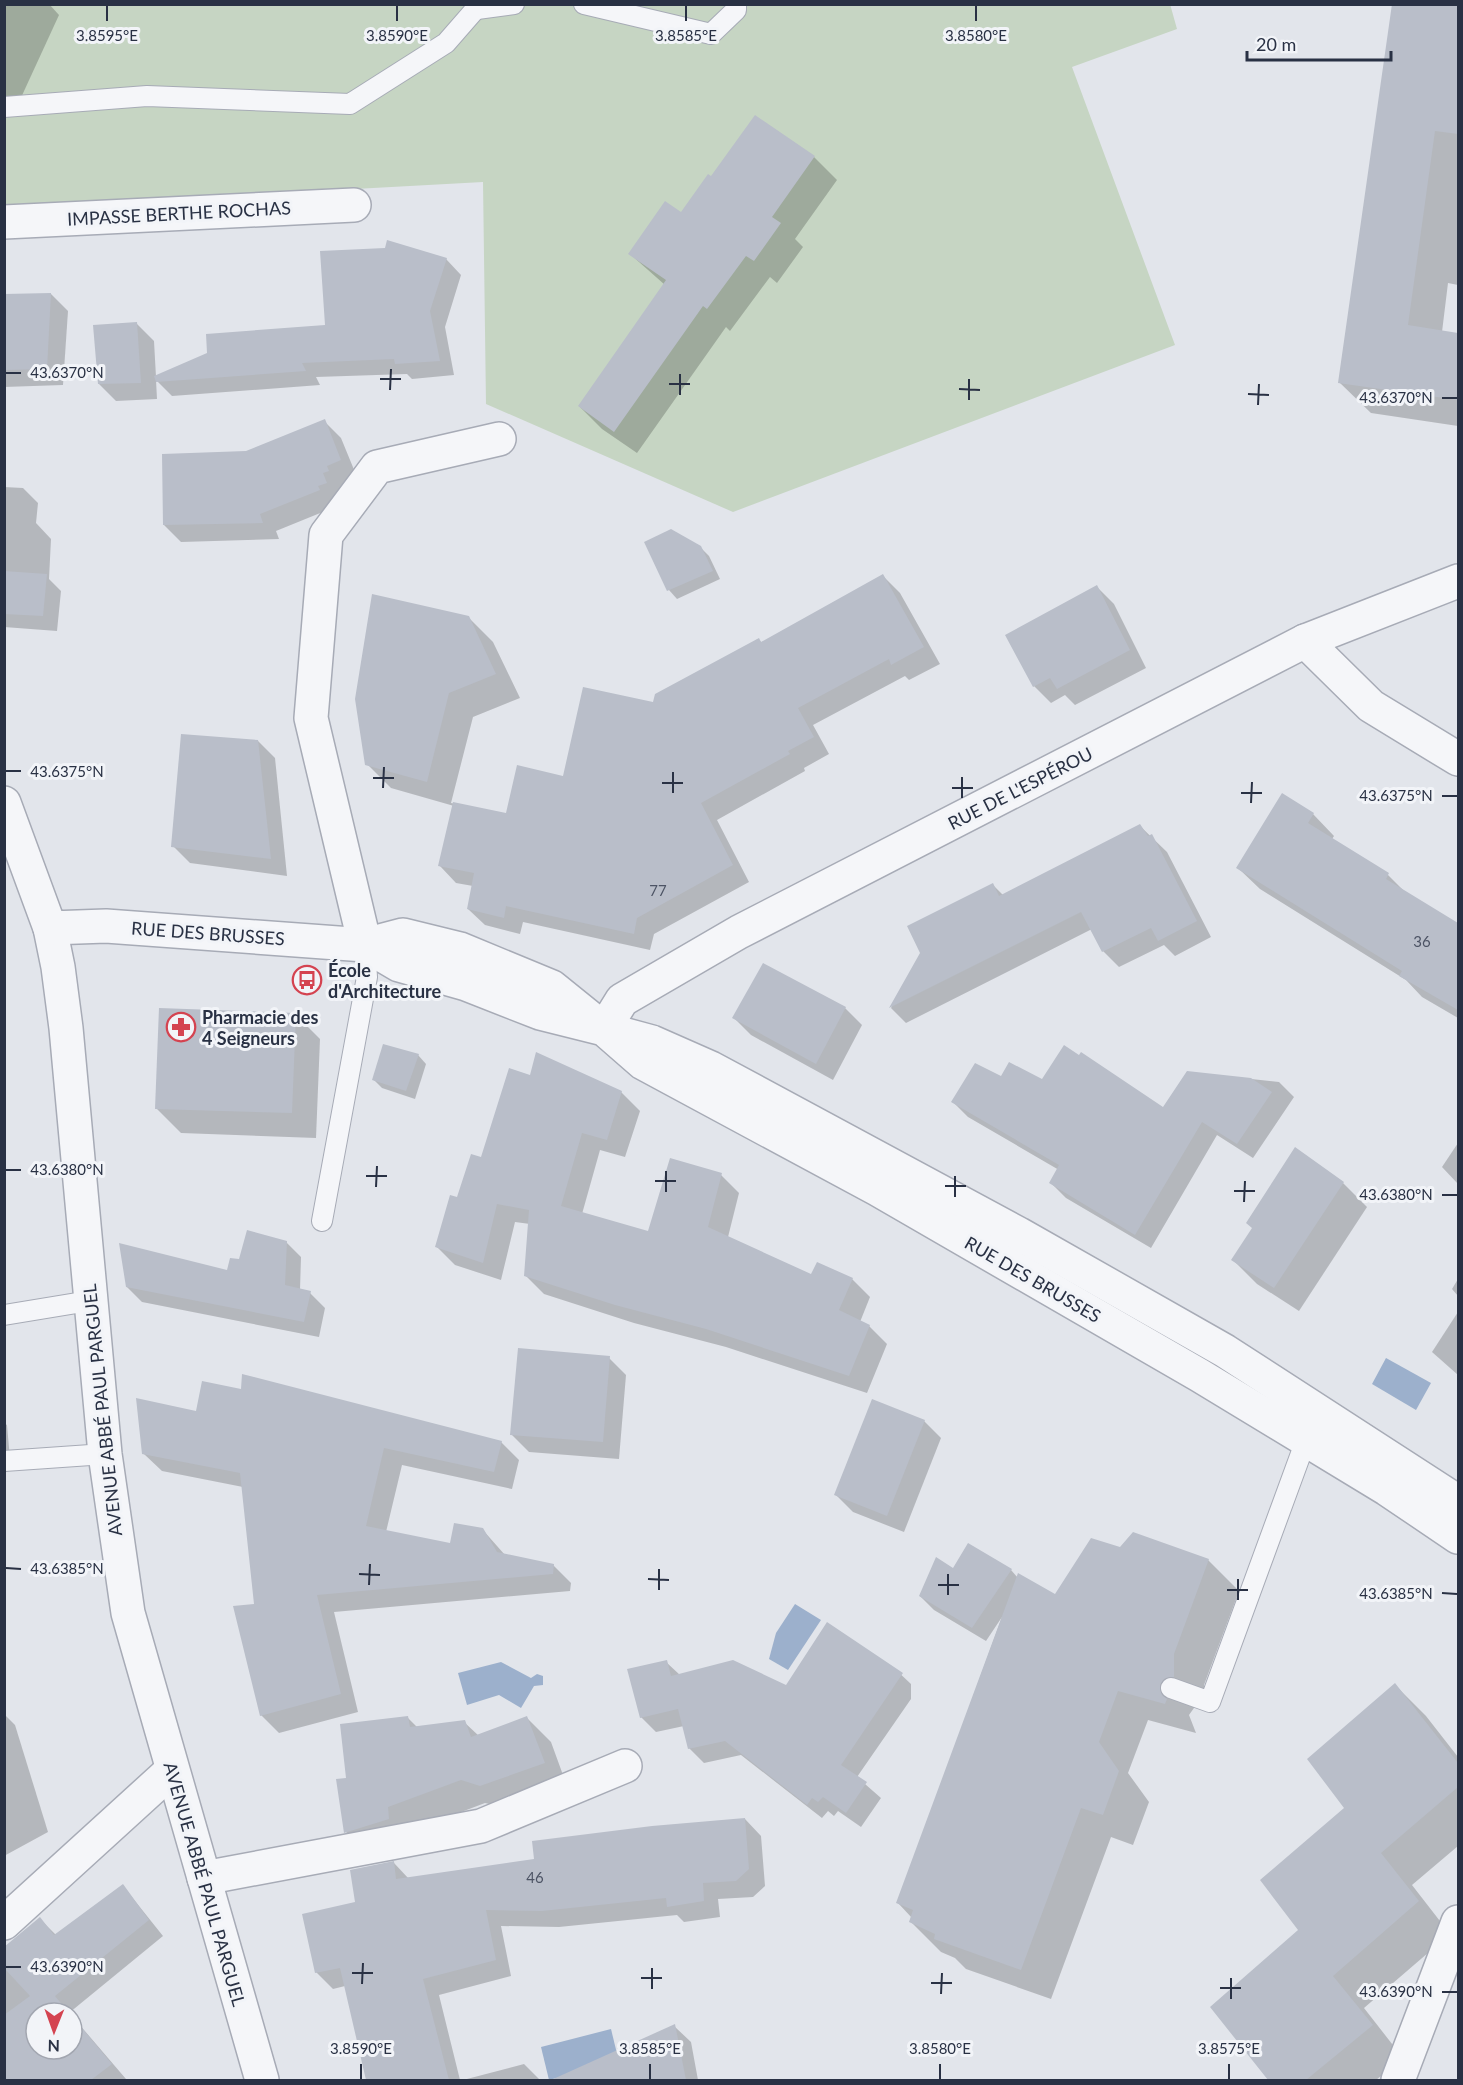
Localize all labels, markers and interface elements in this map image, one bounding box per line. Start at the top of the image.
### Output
scale bar [1247,24,1391,62]
text: 3.8595°E [76,26,138,44]
text: 3.8590°E [366,26,428,44]
text: 3.8585°E [655,26,717,44]
text: 3.8580°E [945,26,1007,44]
text: 20 m [1256,33,1296,55]
street label: IMPASSE BERTHE ROCHAS [67,196,291,230]
text: 43.6370°N [30,363,104,381]
text: 43.6370°N [1359,388,1433,406]
street label: RUE DE L'ESPÉROU [944,742,1096,834]
text: 43.6375°N [30,762,104,780]
text: 43.6375°N [1359,786,1433,804]
house number: 77 [649,881,667,899]
street label: RUE DES BRUSSES [131,917,285,949]
house number: 36 [1413,932,1431,950]
place label: École d'Architecture [328,959,442,1002]
bus stop icon: École d'Architecture [291,964,323,996]
place label: Pharmacie des 4 Seigneurs [202,1006,318,1049]
pharmacy icon: Pharmacie des 4 Seigneurs [165,1011,197,1043]
text: 43.6380°N [30,1160,104,1178]
text: 43.6380°N [1359,1185,1433,1203]
street label: RUE DES BRUSSES [961,1231,1105,1327]
street label: AVENUE ABBÉ PAUL PARGUEL [78,1283,126,1537]
text: 43.6385°N [30,1559,104,1577]
text: 43.6385°N [1359,1584,1433,1602]
street label: AVENUE ABBÉ PAUL PARGUEL [160,1759,250,2009]
house number: 46 [526,1868,544,1886]
text: 43.6390°N [30,1957,104,1975]
text: 43.6390°N [1359,1982,1433,2000]
north arrow [24,2001,84,2061]
text: N [47,2037,60,2056]
text: 3.8590°E [330,2039,392,2057]
text: 3.8585°E [619,2039,681,2057]
text: 3.8580°E [909,2039,971,2057]
text: 3.8575°E [1198,2039,1260,2057]

